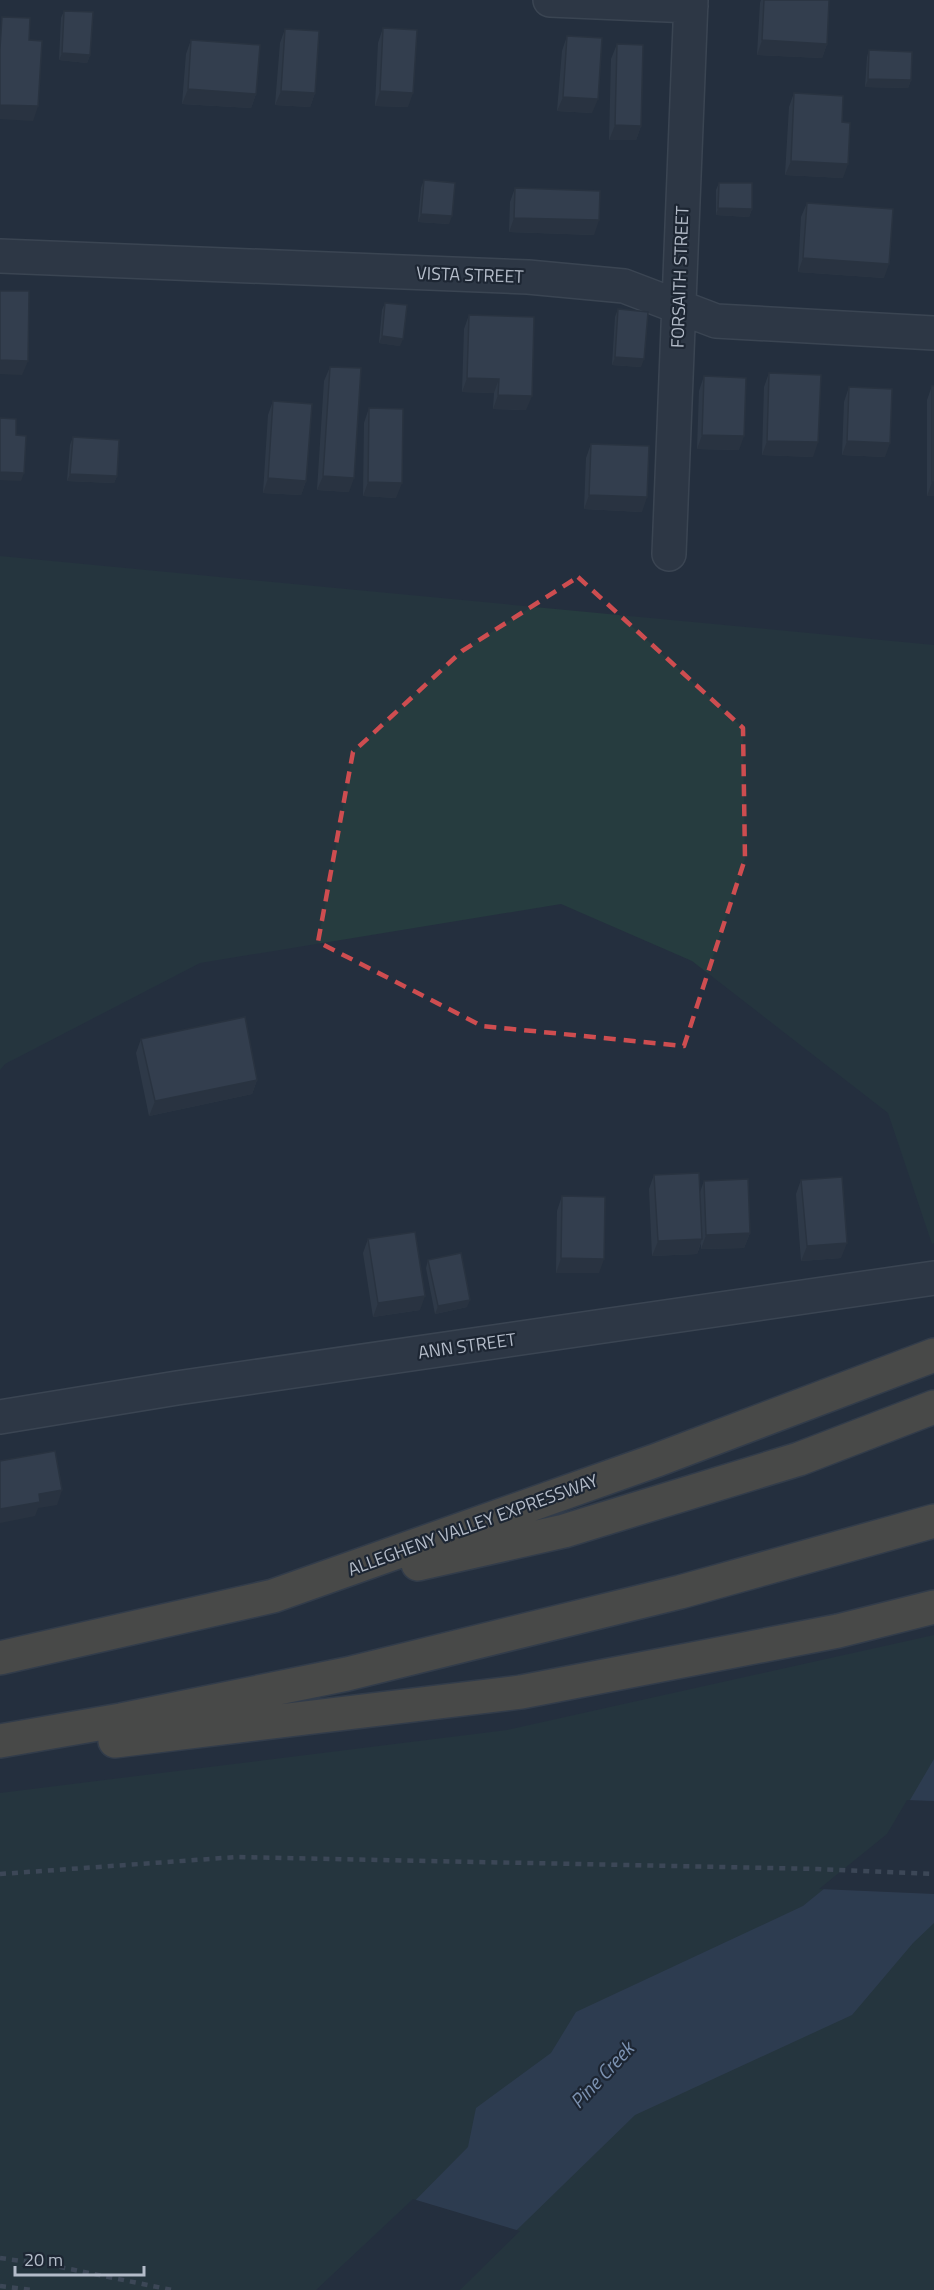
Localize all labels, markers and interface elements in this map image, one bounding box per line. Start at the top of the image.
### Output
street label: FORSAITH STREET [664,205,695,349]
street label: VISTA STREET [416,259,525,290]
street label: ANN STREET [416,1325,518,1366]
street label: ALLEGHENY VALLEY EXPRESSWAY [344,1466,602,1582]
water label: Pine Creek [562,2033,642,2115]
scale bar [15,2239,144,2277]
text: 20 m [24,2246,63,2273]

